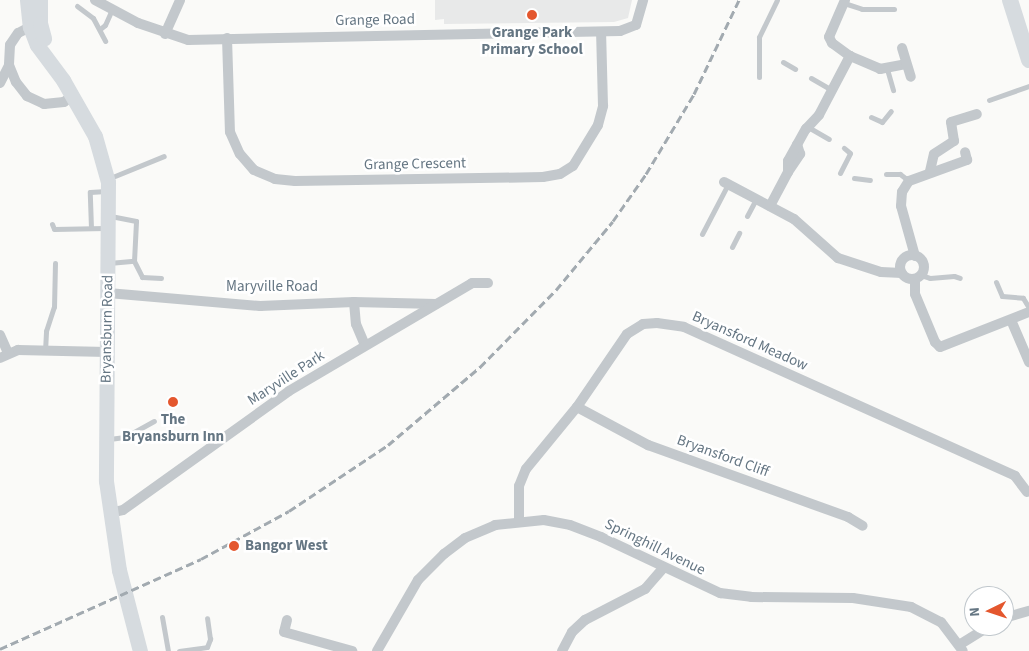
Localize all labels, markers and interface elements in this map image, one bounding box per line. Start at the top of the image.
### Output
marker: Grange Park Primary School [526,9,538,21]
street label: Grange Road [335,10,415,30]
place label: Grange Park Primary School [481,23,583,58]
street label: Grange Crescent [364,154,466,174]
street label: Bryansburn Road [97,275,117,383]
street label: Maryville Road [226,278,318,296]
street label: Bryansford Meadow [689,307,811,375]
street label: Maryville Park [244,347,328,409]
marker: The Bryansburn Inn [167,396,179,408]
place label: The Bryansburn Inn [122,410,224,445]
street label: Bryansford Cliff [675,431,771,481]
street label: Springhill Avenue [602,515,708,579]
place label: Bangor West [245,537,328,555]
marker: Bangor West [227,539,241,553]
north arrow [964,586,1014,636]
text: N [965,607,985,617]

